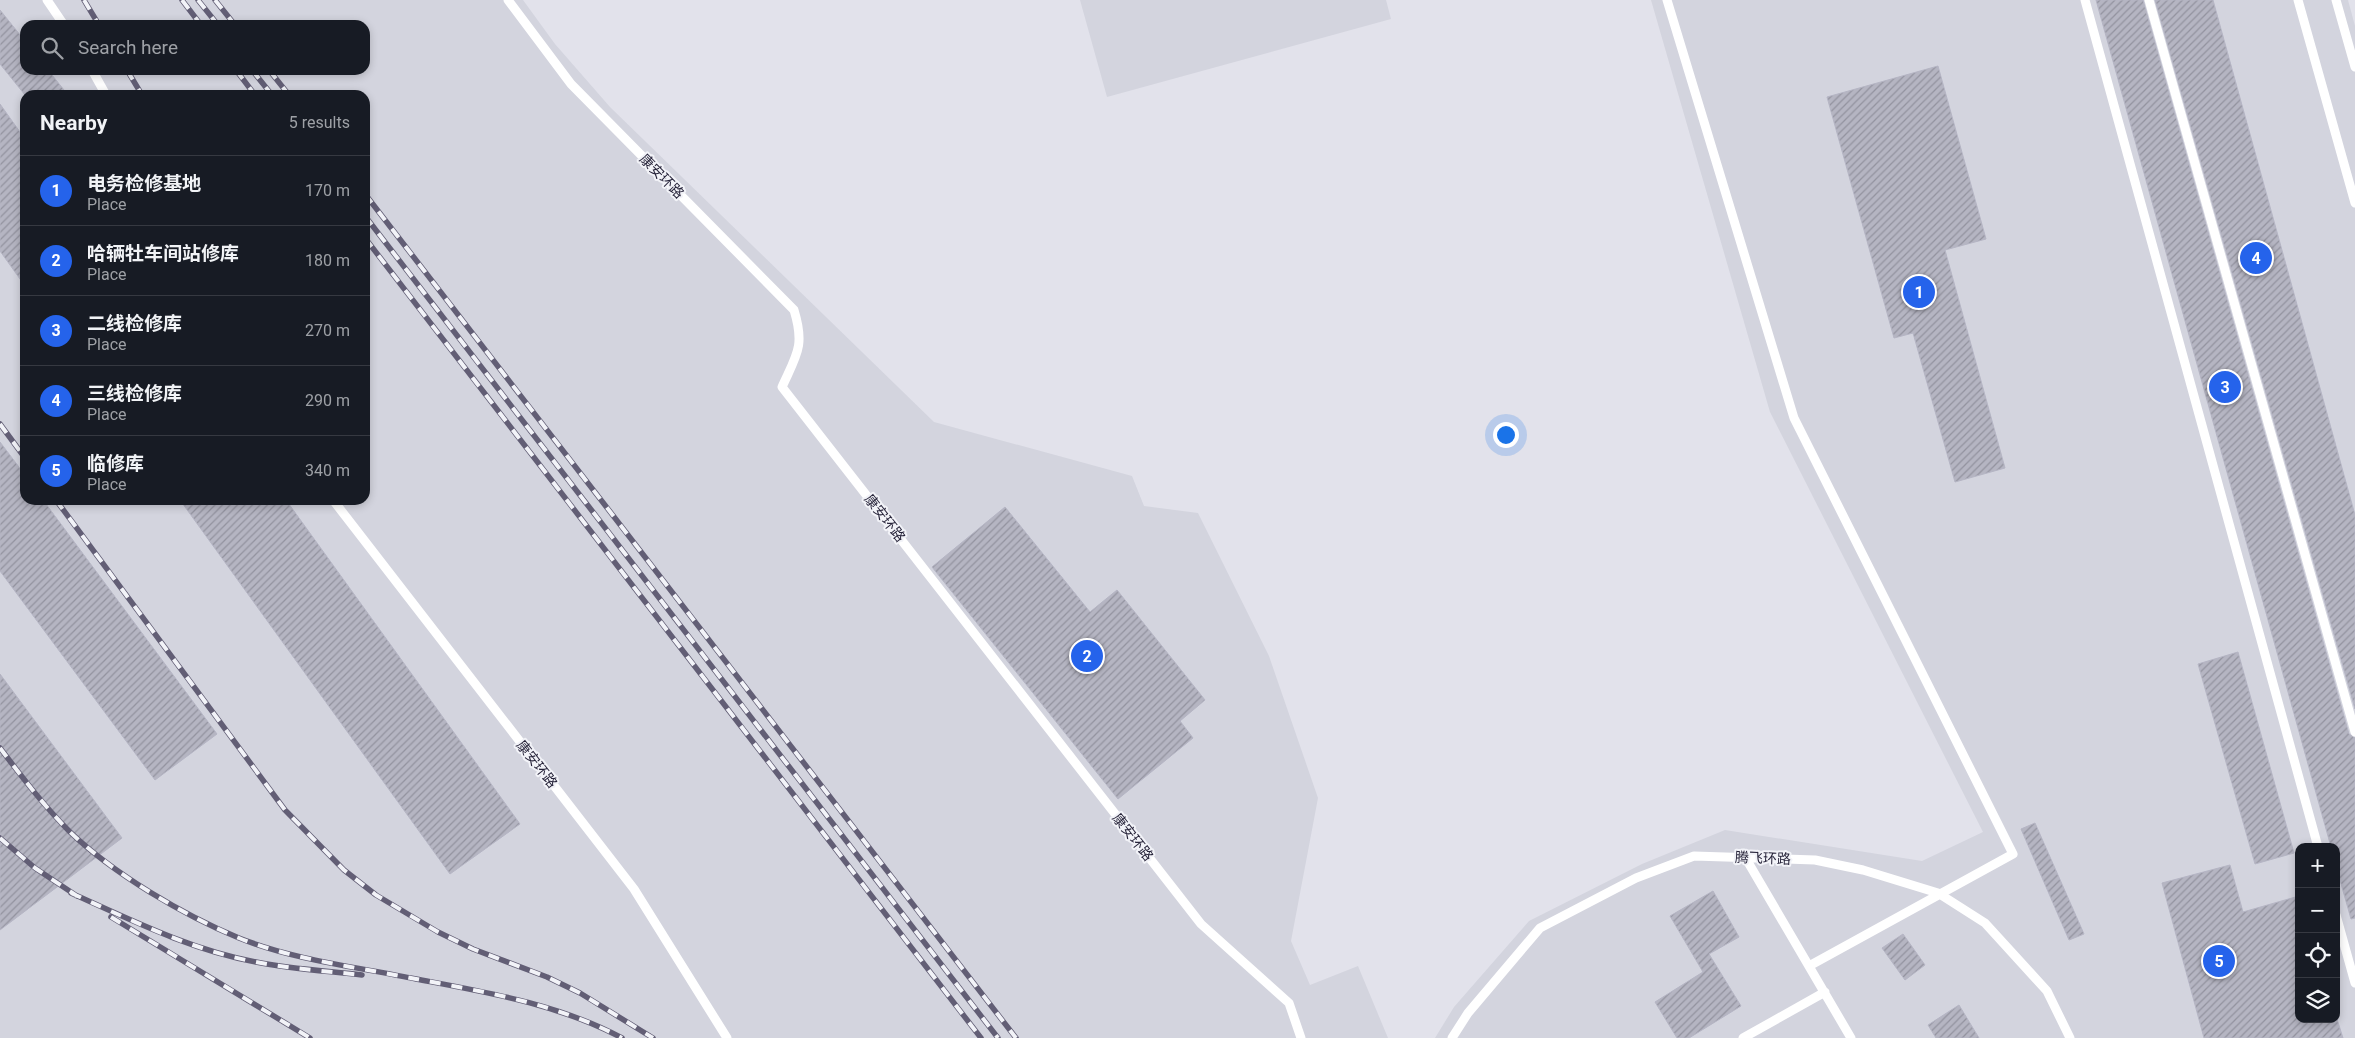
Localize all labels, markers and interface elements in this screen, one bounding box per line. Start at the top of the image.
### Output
search box [20,20,370,75]
icon: search [38,34,66,62]
text: Search here [78,36,178,59]
text: Nearby [40,111,107,135]
text: 5 results [289,113,350,132]
street label: 康安环路 [637,151,687,201]
text: 电务检修基地 [87,172,201,195]
text: 1 [51,181,61,200]
text: 170 m [305,181,350,200]
text: Place [87,195,127,214]
pin: 4 [2240,239,2272,277]
text: 哈辆牡车间站修库 [87,242,239,265]
text: 2 [51,251,61,270]
text: 180 m [305,251,350,270]
text: Place [87,265,127,284]
pin: 1 [1903,273,1935,311]
text: 二线检修库 [87,312,182,335]
text: 3 [51,321,61,340]
text: 270 m [305,321,350,340]
text: Place [87,335,127,354]
pin: 3 [2209,368,2241,406]
text: 三线检修库 [87,382,182,405]
text: 4 [51,391,61,410]
text: 290 m [305,391,350,410]
text: Place [87,405,127,424]
your location [1493,422,1519,448]
text: 临修库 [87,452,144,475]
text: 5 [51,461,61,480]
text: 340 m [305,461,350,480]
text: Place [87,475,127,494]
street label: 康安环路 [861,491,909,545]
pin: 2 [1071,637,1103,675]
street label: 康安环路 [513,737,561,791]
street label: 康安环路 [1109,810,1157,864]
map controls [2295,843,2340,1023]
button: + [2295,843,2340,888]
street label: 腾飞环路 [1735,849,1791,867]
button: − [2295,888,2340,933]
button: locate [2295,933,2340,978]
pin: 5 [2203,942,2235,980]
button: layers [2295,978,2340,1023]

